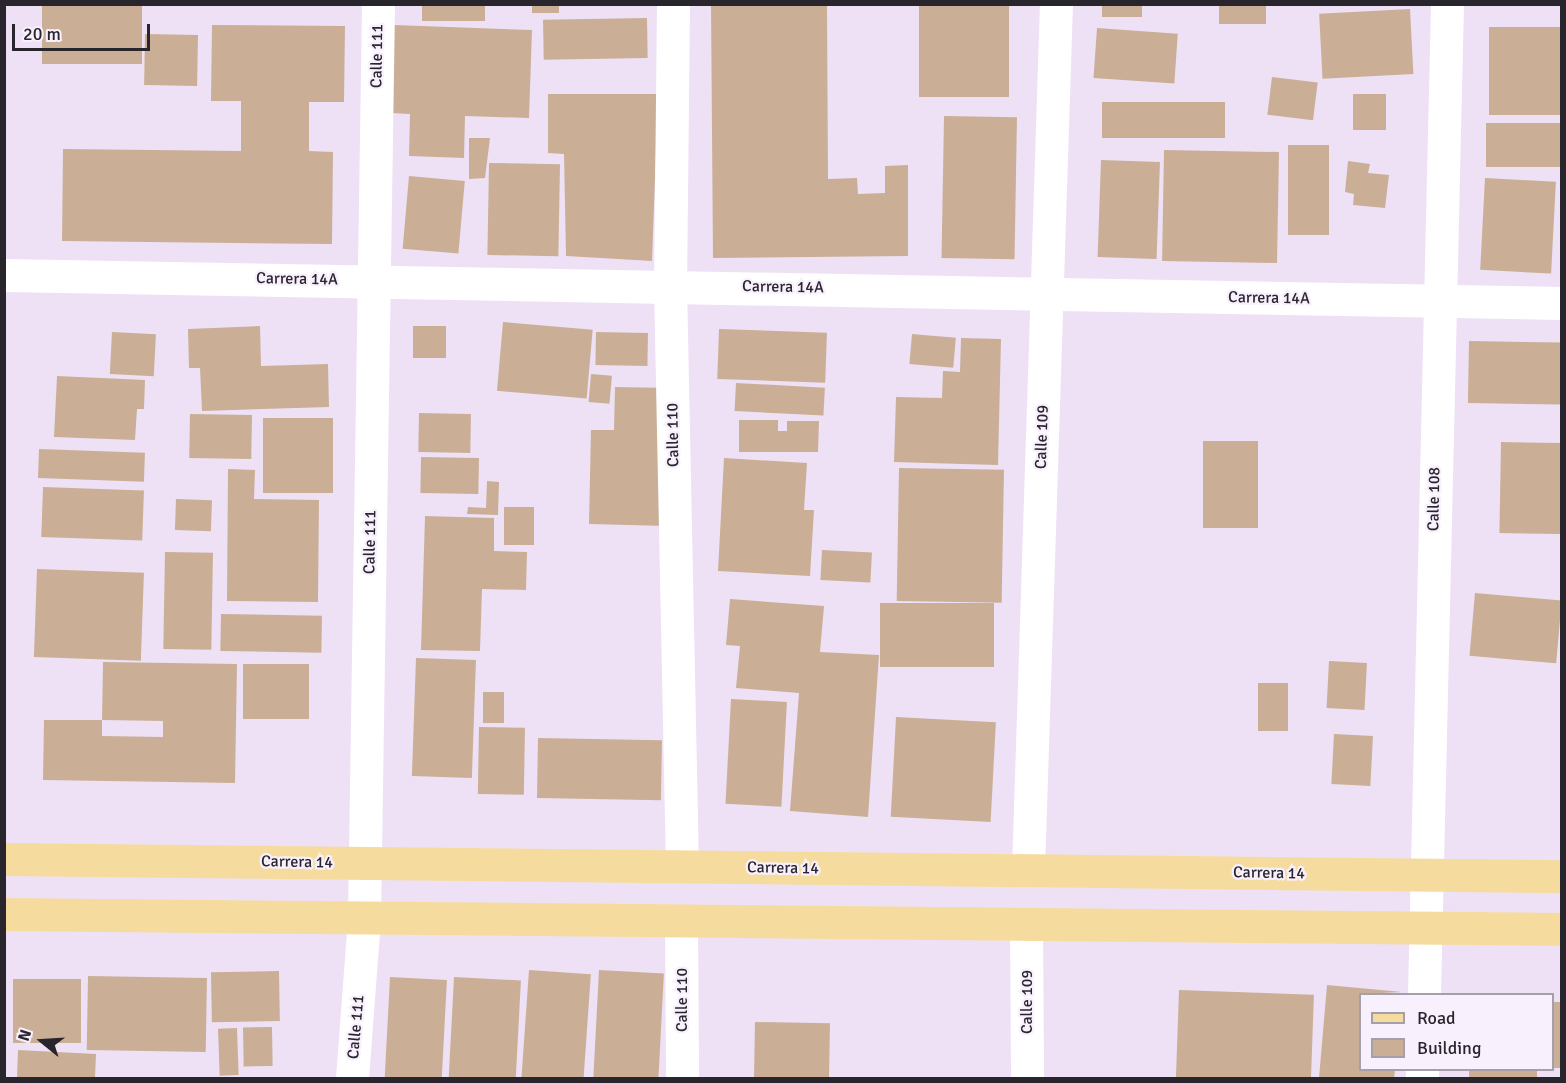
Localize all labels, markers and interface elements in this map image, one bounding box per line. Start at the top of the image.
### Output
scale bar [15,12,153,50]
text: 20 m [23,23,61,45]
street label: Calle 111 [367,24,387,88]
street label: Carrera 14A [256,269,338,289]
street label: Carrera 14A [742,277,824,297]
street label: Carrera 14A [1228,288,1310,308]
street label: Calle 110 [663,403,683,467]
street label: Calle 109 [1031,405,1053,469]
street label: Calle 108 [1424,467,1444,531]
street label: Calle 111 [360,510,380,574]
street label: Carrera 14 [261,852,333,872]
street label: Carrera 14 [747,858,819,878]
street label: Carrera 14 [1233,863,1305,883]
street label: Calle 110 [672,968,692,1032]
street label: Calle 109 [1017,970,1037,1034]
legend [1359,993,1554,1071]
street label: Calle 111 [344,994,368,1060]
text: Road [1417,1007,1456,1029]
north arrow [12,1011,72,1071]
text: N [14,1027,36,1044]
text: Building [1417,1037,1481,1059]

